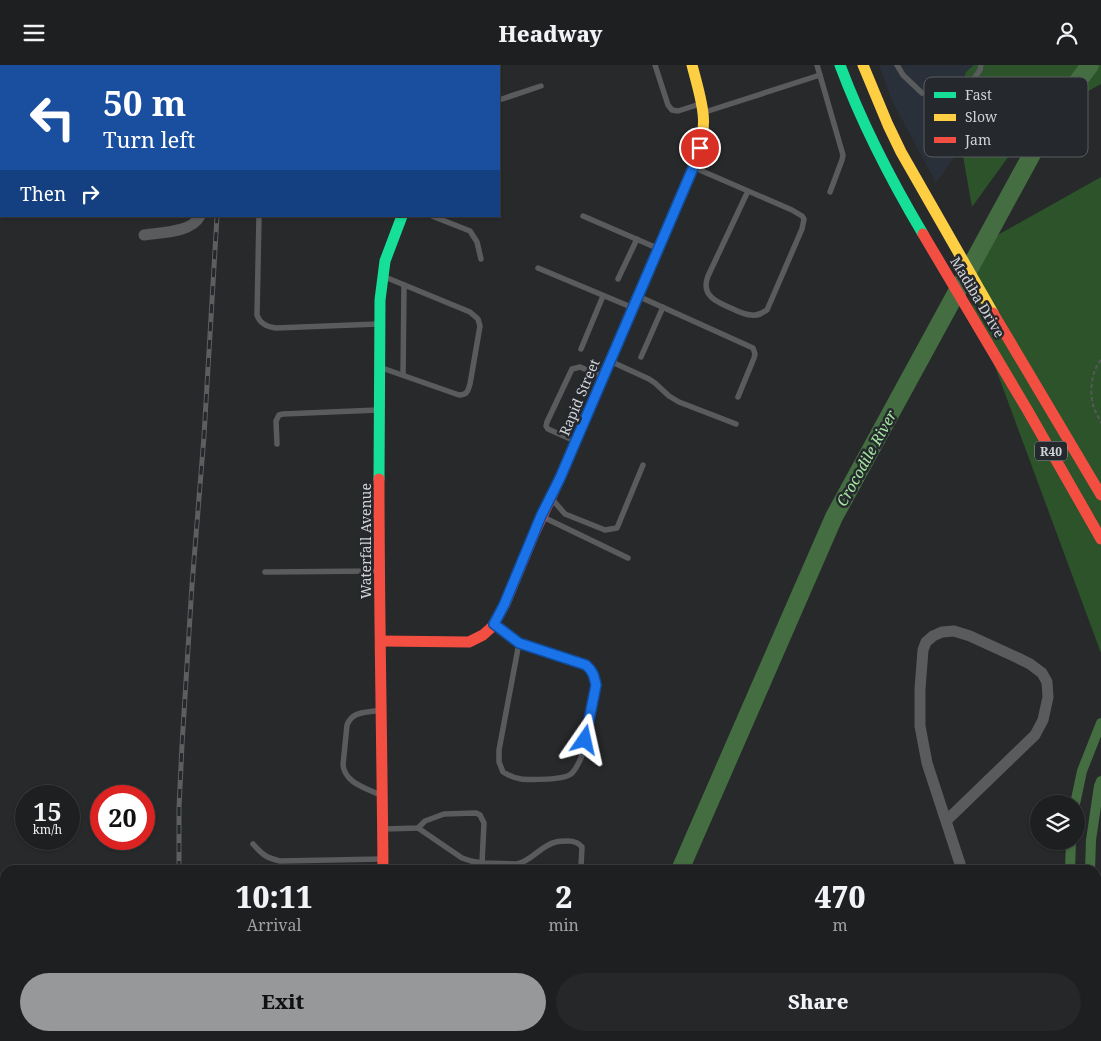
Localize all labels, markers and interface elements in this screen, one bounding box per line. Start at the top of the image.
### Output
text: Headway [499,18,602,48]
icon: menu [20,19,48,47]
icon: person [1053,19,1081,47]
legend [924,77,1088,157]
text: 50 m [103,79,186,126]
icon: left [20,85,85,150]
text: Fast [965,85,992,104]
text: Slow [965,107,998,126]
text: Turn left [103,124,195,154]
pin [679,127,721,169]
text: Jam [964,130,991,149]
icon: arrive [686,134,714,162]
icon: right [76,180,104,208]
text: Then [20,181,66,207]
street label: Madiba Drive [946,253,1010,341]
street label: Rapid Street [554,356,604,438]
water label: Crocodile River [831,406,901,510]
road number: R40 [1035,441,1067,461]
street label: Waterfall Avenue [356,483,375,599]
position arrow [558,713,610,765]
speed limit sign: 20 [90,785,155,850]
text: 15 [33,794,62,828]
map controls [1030,795,1085,850]
button: layers [1030,795,1085,850]
text: km/h [33,821,62,838]
text: 10:11 [236,876,313,917]
text: 2 [555,876,572,917]
text: 470 [814,876,865,917]
text: Arrival [247,914,302,936]
text: min [548,914,579,936]
text: m [832,914,848,936]
button: Exit [20,973,546,1031]
button: Share [556,973,1081,1031]

